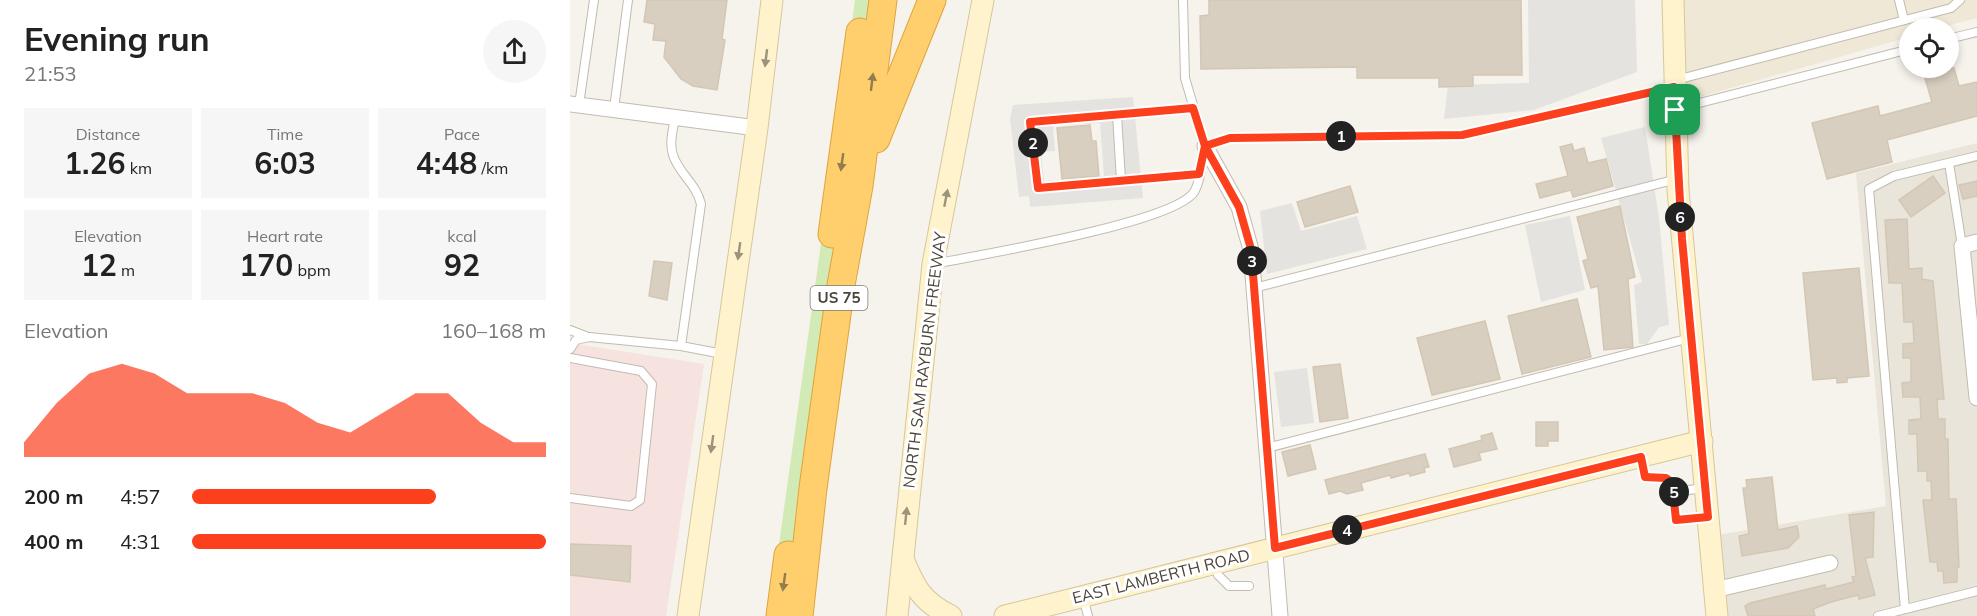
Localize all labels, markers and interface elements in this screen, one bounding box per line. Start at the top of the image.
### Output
text: Evening run [24,18,210,59]
map controls [1899,18,1959,78]
button: locate [1899,18,1959,78]
button: share [483,20,546,83]
one-way arrow [761,49,770,68]
text: 21:53 [24,61,77,86]
one-way arrow [867,72,877,91]
pin [1649,84,1700,135]
icon: arrive [1658,93,1691,126]
pin: 1 [1326,121,1356,151]
text: Distance [76,124,140,144]
text: Time [267,124,303,144]
text: Pace [444,124,480,144]
text: 1 [1336,126,1346,146]
pin: 2 [1018,128,1048,158]
text: 2 [1028,133,1038,153]
text: 1.26 [64,144,125,182]
text: 6:03 [254,144,316,182]
text: 4:48 [416,144,477,182]
one-way arrow [838,153,847,172]
text: km [125,158,152,178]
text: /km [477,158,508,178]
one-way arrow [942,188,951,207]
pin: 6 [1665,202,1695,232]
text: 6 [1675,207,1685,227]
text: Elevation [74,226,142,246]
text: Heart rate [247,226,323,246]
text: kcal [447,226,477,246]
street label: NORTH SAM RAYBURN FREEWAY [898,230,950,489]
one-way arrow [735,242,744,261]
text: 12 [81,246,117,284]
text: 170 [239,246,293,284]
text: 92 [444,246,480,284]
pin: 3 [1237,246,1267,276]
text: 3 [1247,251,1257,271]
text: m [117,260,135,280]
text: bpm [293,260,331,280]
road number: US 75 [810,286,868,310]
text: Elevation [24,318,109,343]
text: 160–168 m [441,318,546,343]
one-way arrow [707,435,716,454]
pin: 5 [1659,477,1689,507]
text: 5 [1669,482,1679,502]
text: 200 m [24,484,83,509]
text: 4:57 [120,484,161,509]
one-way arrow [902,506,911,525]
pin: 4 [1332,515,1362,545]
text: 4 [1342,520,1352,540]
text: 400 m [24,529,83,554]
text: 4:31 [120,529,161,554]
street label: EAST LAMBERTH ROAD [1070,544,1252,608]
one-way arrow [780,572,789,591]

